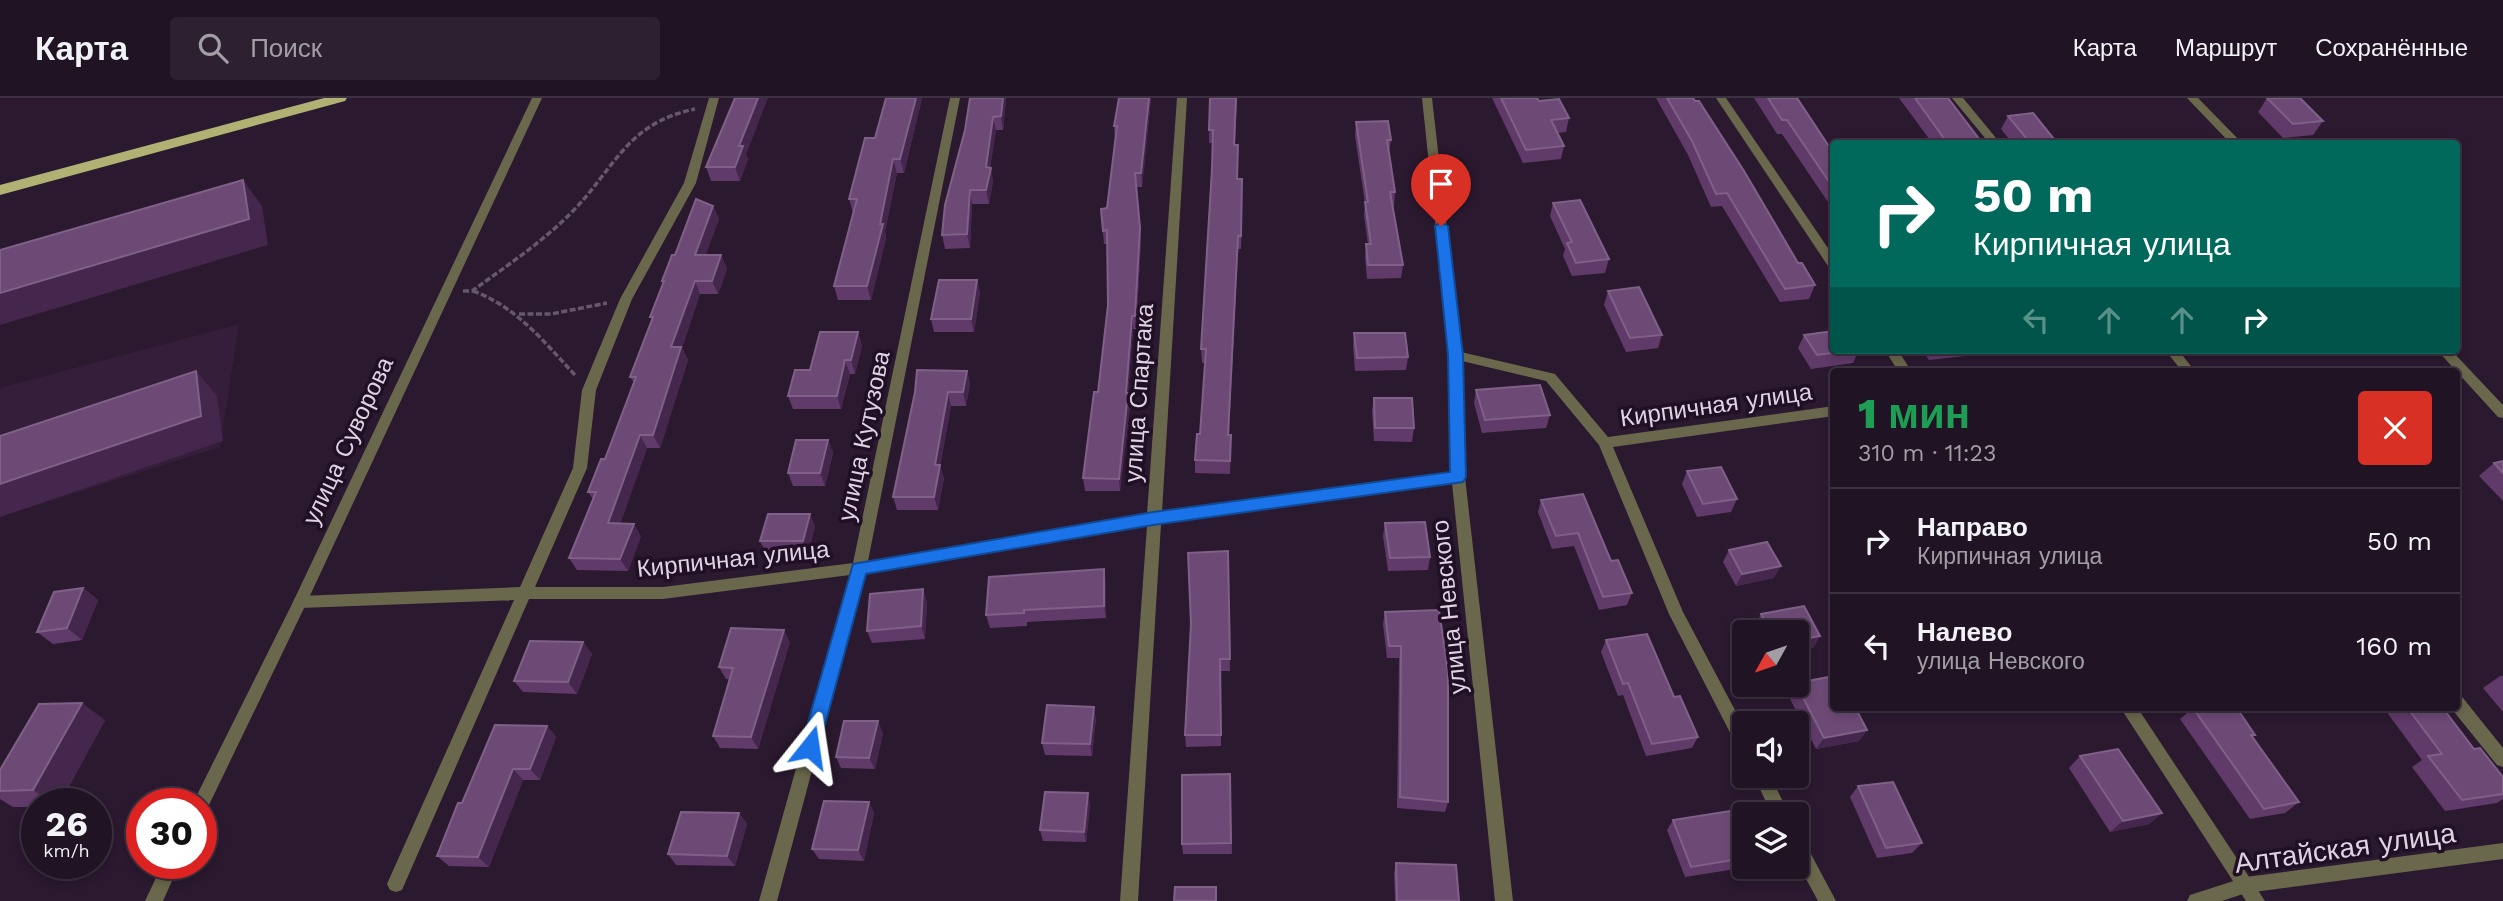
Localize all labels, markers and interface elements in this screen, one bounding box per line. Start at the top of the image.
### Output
search box [170,17,660,80]
text: Карта [35,29,128,68]
icon: search [194,29,232,67]
text: Поиск [250,33,322,63]
text: Карта [2073,34,2137,62]
text: Маршрут [2175,34,2277,62]
text: Сохранённые [2315,34,2468,62]
pin [1411,154,1471,226]
icon: arrive [1422,165,1460,203]
text: 50 m [1973,166,2093,224]
icon: right [1858,168,1949,259]
text: Кирпичная улица [1973,225,2231,263]
icon: left [2017,301,2055,339]
icon: ahead [2090,301,2128,339]
icon: ahead [2163,301,2201,339]
icon: right [2236,301,2274,339]
street label: улица Спартака [1119,302,1159,483]
street label: улица Кутузова [832,348,896,524]
street label: улица Суворова [297,352,399,529]
street label: Кирпичная улица [1618,378,1814,432]
text: 1 мин [1858,389,1970,438]
button: close [2358,391,2432,465]
text: 310 m · 11:23 [1858,440,1996,467]
text: Направо [1917,512,2028,542]
street label: улица Невского [1426,519,1472,695]
icon: right [1858,522,1896,560]
text: 50 m [2367,526,2432,556]
street label: Кирпичная улица [635,535,831,583]
text: Кирпичная улица [1917,543,2102,570]
text: Налево [1917,617,2012,647]
north arrow [1732,620,1810,696]
map controls [1732,620,1809,879]
icon: left [1858,627,1896,665]
text: 160 m [2356,631,2432,661]
text: улица Невского [1917,648,2085,675]
position arrow [773,710,847,784]
button: sound [1732,711,1809,788]
speed limit sign: 30 [126,788,217,879]
button: layers [1732,802,1809,879]
text: 26 [45,803,88,845]
street label: Алтайская улица [2232,816,2458,880]
text: km/h [43,840,90,861]

